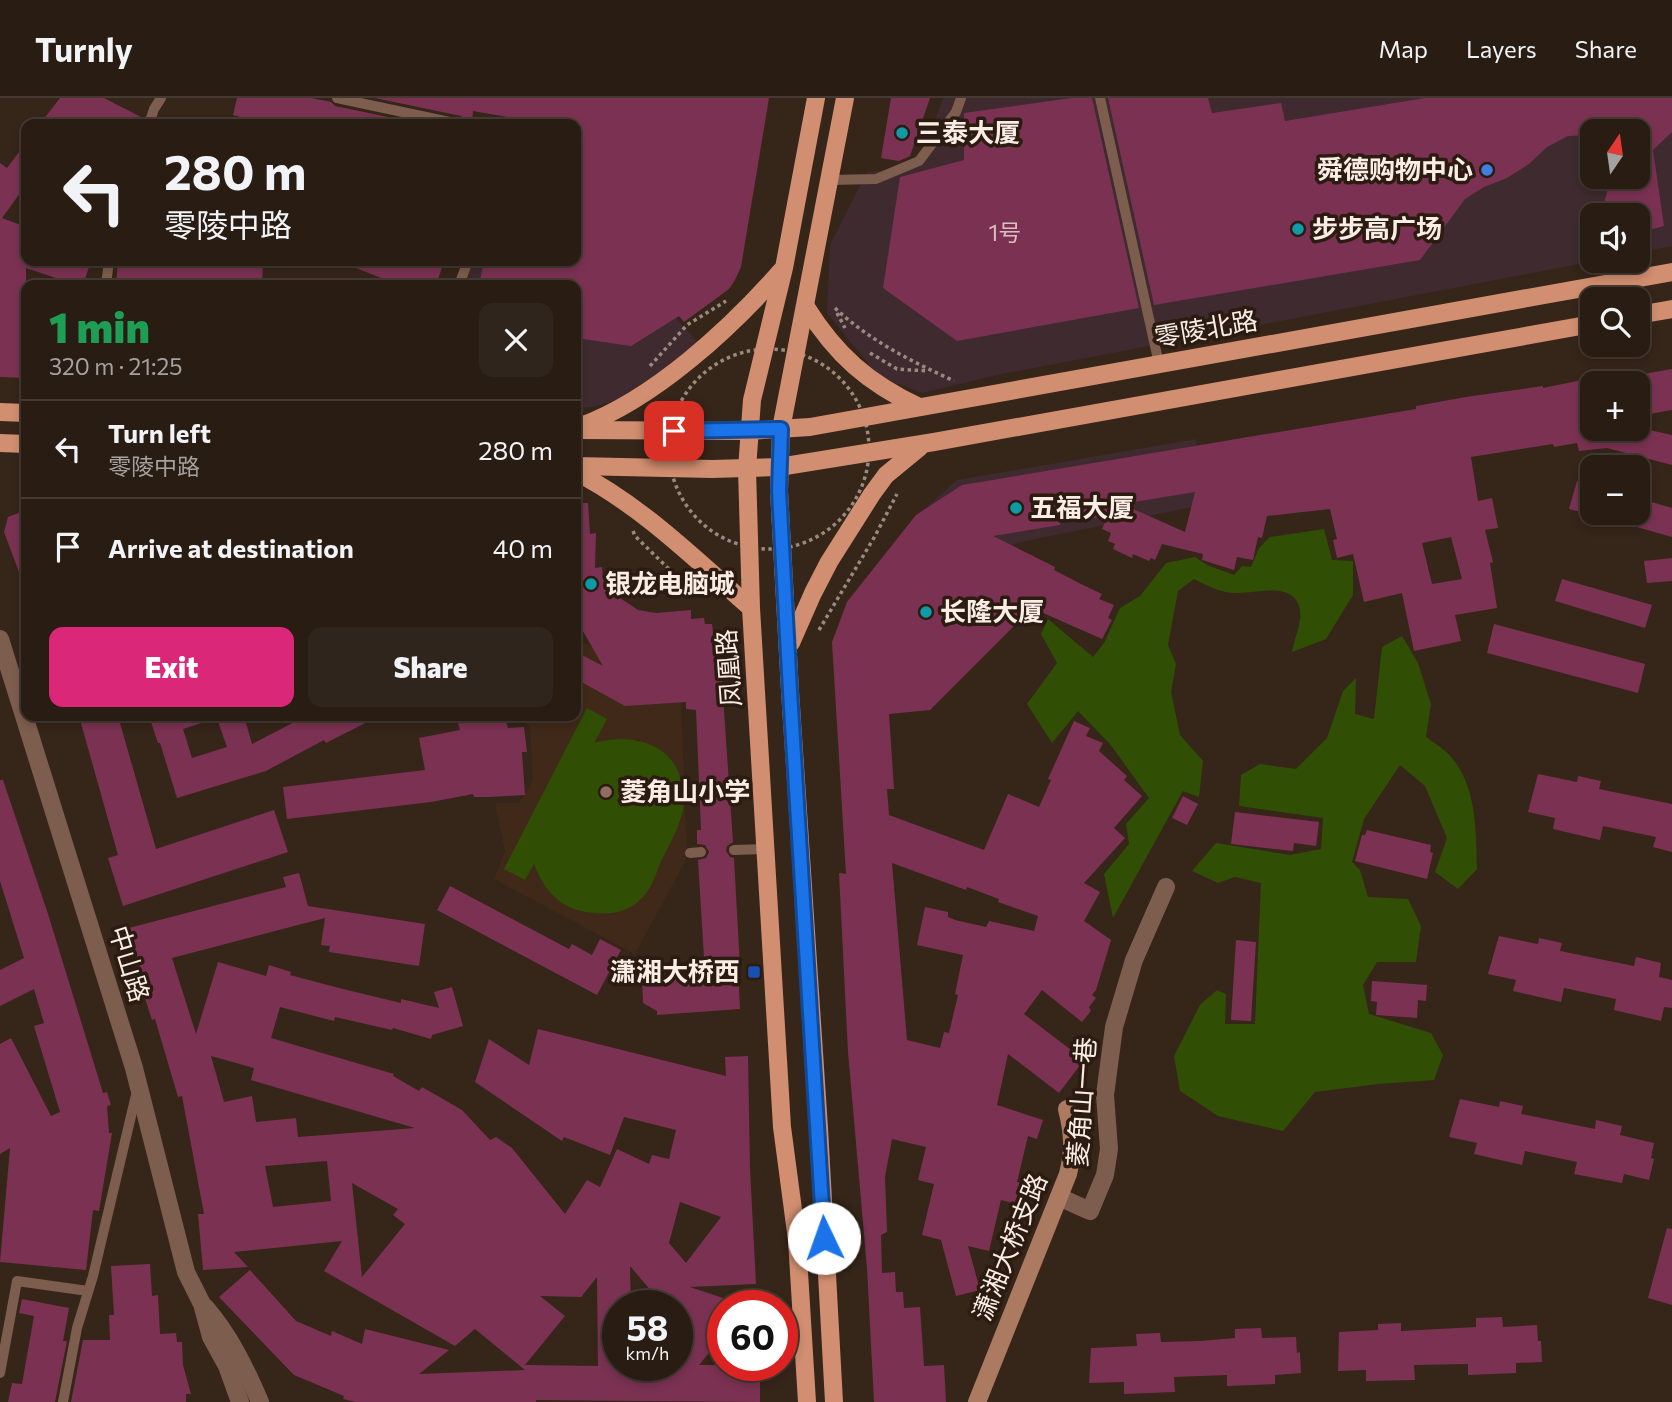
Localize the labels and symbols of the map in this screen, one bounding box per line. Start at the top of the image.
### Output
place label: 三泰大厦 [916,116,1020,147]
north arrow [1580,119,1650,189]
marker: 三泰大厦 [894,125,910,141]
place label: 舜德购物中心 [1317,153,1473,184]
marker: 舜德购物中心 [1479,162,1495,178]
place label: 步步高广场 [1312,212,1442,243]
house number: 1号 [989,218,1021,246]
marker: 步步高广场 [1290,221,1306,237]
street label: 零陵北路 [1152,303,1260,352]
pin [644,401,704,461]
place label: 五福大厦 [1030,491,1134,522]
marker: 五福大厦 [1008,500,1024,516]
place label: 银龙电脑城 [605,567,735,598]
marker: 银龙电脑城 [583,576,599,592]
place label: 长隆大厦 [940,595,1044,626]
marker: 长隆大厦 [918,604,934,620]
street label: 凤凰路 [709,628,746,708]
place label: 菱角山小学 [620,775,750,806]
marker: 菱角山小学 [598,784,614,800]
street label: 中山路 [104,922,157,1005]
place label: 潇湘大桥西 [610,955,740,986]
marker: 潇湘大桥西 [746,964,762,980]
street label: 菱角山一巷 [1061,1036,1101,1168]
street label: 潇湘大桥支路 [965,1168,1052,1325]
position arrow [787,1201,861,1275]
speed limit sign: 60 [707,1290,798,1381]

